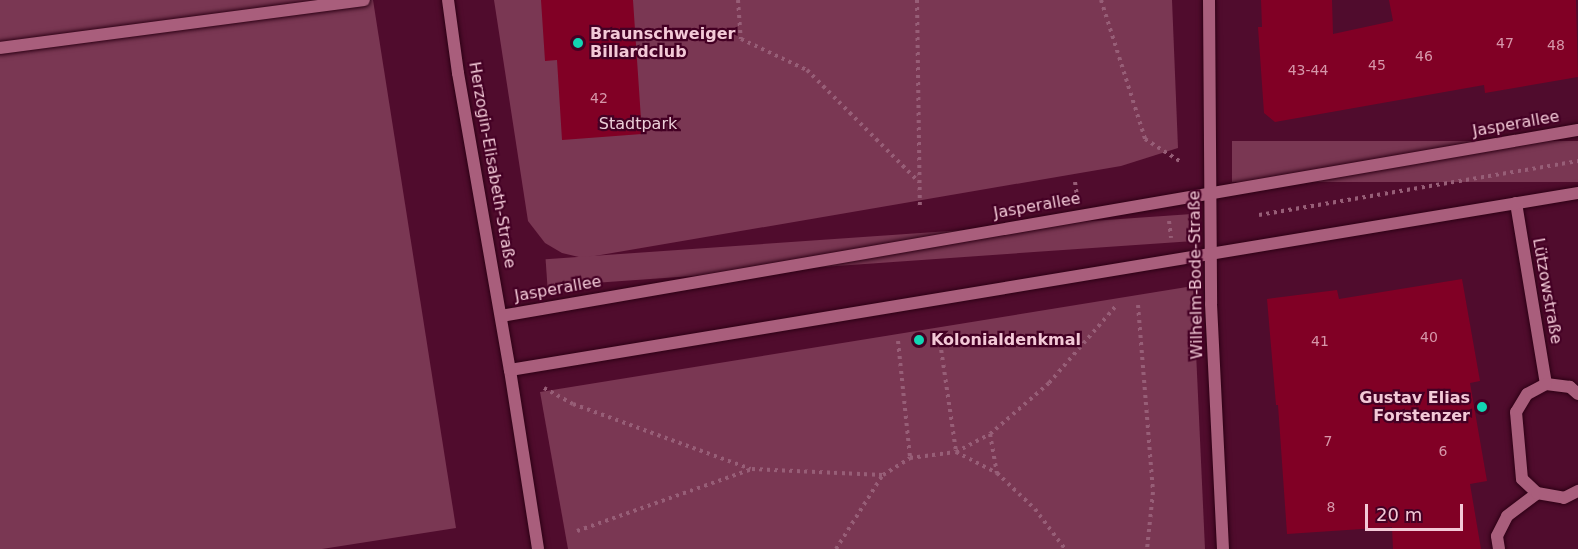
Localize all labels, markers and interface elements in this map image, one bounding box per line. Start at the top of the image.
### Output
place label: Braunschweiger Billardclub [590,24,735,62]
house number: 47 [1496,35,1514,51]
marker: Braunschweiger Billardclub [571,36,585,50]
house number: 48 [1547,37,1565,53]
house number: 46 [1415,48,1433,64]
house number: 45 [1368,57,1386,73]
street label: Herzogin-Elisabeth-Straße [464,60,520,270]
house number: 43-44 [1288,62,1328,78]
house number: 42 [590,90,608,106]
street label: Jasperallee [1471,107,1561,141]
park label: Stadtpark [599,114,677,134]
street label: Jasperallee [992,189,1082,223]
street label: Wilhelm-Bode-Straße [1185,190,1207,360]
street label: Lützowstraße [1528,237,1566,345]
street label: Jasperallee [513,272,603,306]
house number: 40 [1420,329,1438,345]
place label: Kolonialdenkmal [931,330,1081,350]
marker: Kolonialdenkmal [912,333,926,347]
house number: 41 [1311,333,1329,349]
place label: Gustav Elias Forstenzer [1359,388,1470,426]
marker: Gustav Elias Forstenzer [1475,400,1489,414]
house number: 7 [1324,433,1332,449]
house number: 6 [1439,443,1447,459]
scale bar [1368,492,1466,530]
house number: 8 [1327,499,1335,515]
text: 20 m [1376,504,1422,525]

